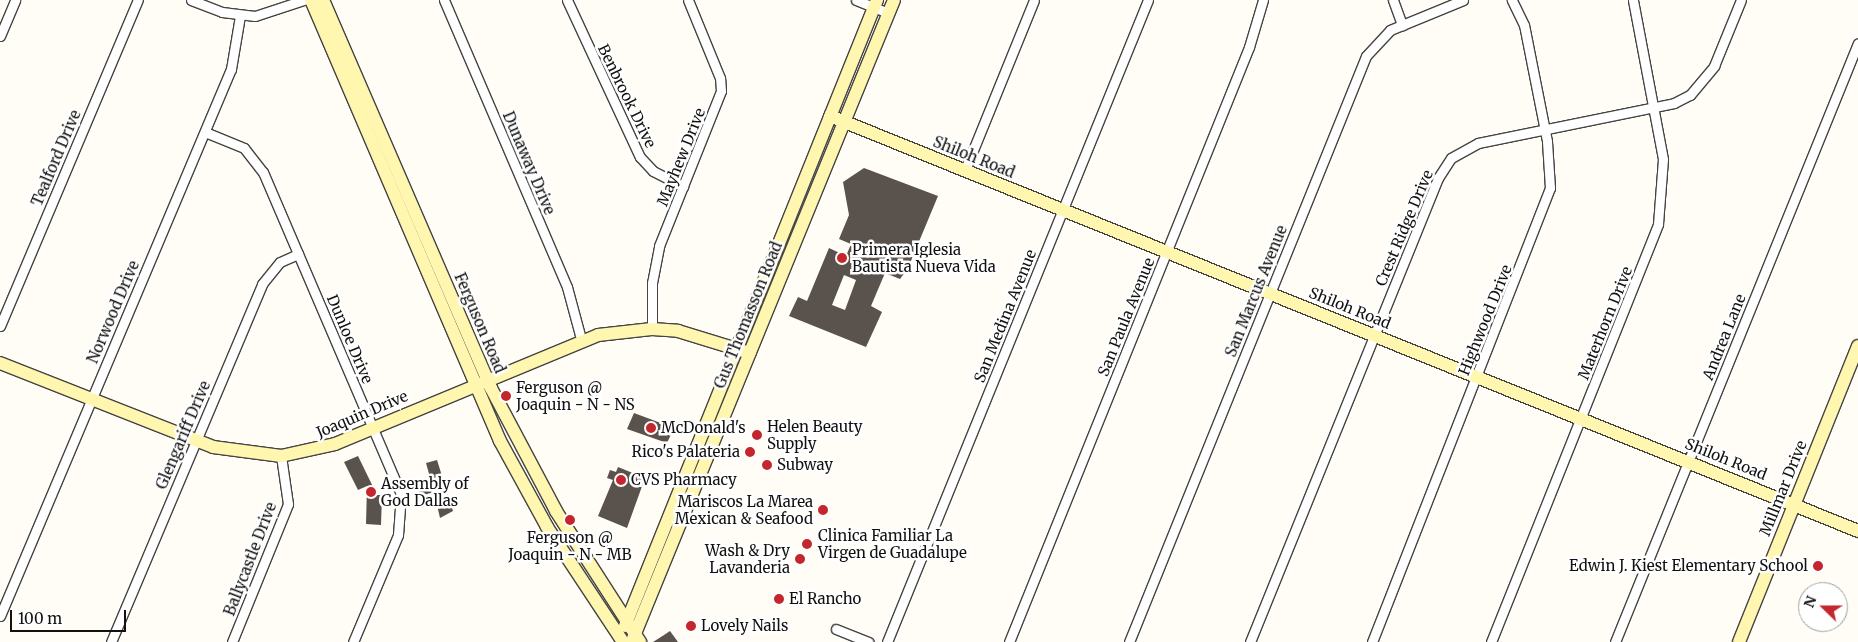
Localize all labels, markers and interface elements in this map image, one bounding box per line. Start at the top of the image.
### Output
street label: Benbrook Drive [594,41,660,151]
street label: Mayhew Drive [653,105,709,209]
street label: Tealford Drive [28,107,84,209]
street label: Dunaway Drive [499,109,559,217]
street label: Shiloh Road [930,132,1018,182]
street label: Crest Ridge Drive [1371,167,1437,289]
street label: San Marcus Avenue [1221,223,1291,359]
street label: Gus Thomasson Road [710,239,786,391]
place label: Primera Iglesia Bautista Nueva Vida [852,240,996,275]
street label: San Medina Avenue [970,247,1040,385]
marker: Primera Iglesia Bautista Nueva Vida [836,252,848,264]
street label: San Paula Avenue [1094,255,1158,379]
street label: Norwood Drive [83,258,143,366]
street label: Highwood Drive [1455,262,1515,378]
street label: Materhorn Drive [1574,264,1636,382]
street label: Ferguson Road [451,270,509,376]
street label: Shiloh Road [1306,283,1394,333]
street label: Andrea Lane [1699,291,1749,383]
street label: Dunloe Drive [323,292,377,386]
street label: Glengariff Drive [152,378,214,492]
place label: Ferguson @ Joaquin - N - NS [516,378,635,413]
street label: Joaquin Drive [314,387,410,441]
marker: Ferguson @ Joaquin - N - NS [500,390,512,402]
place label: Helen Beauty Supply [767,417,863,452]
place label: McDonald's [661,419,746,437]
marker: McDonald's [645,422,657,434]
marker: Helen Beauty Supply [751,429,763,441]
street label: Shiloh Road [1682,434,1770,484]
street label: Millmar Drive [1756,438,1810,538]
place label: Rico's Palateria [631,443,740,461]
marker: Rico's Palateria [744,446,756,458]
place label: Subway [777,456,833,474]
marker: Subway [761,459,773,471]
place label: CVS Pharmacy [631,471,737,489]
place label: Assembly of God Dallas [381,474,469,509]
marker: CVS Pharmacy [615,474,627,486]
marker: Assembly of God Dallas [365,486,377,498]
place label: Mariscos La Marea Mexican & Seafood [675,492,813,527]
street label: Ballycastle Drive [220,500,280,618]
marker: Mariscos La Marea Mexican & Seafood [817,504,829,516]
marker: Ferguson @ Joaquin - N - MB [564,514,576,526]
place label: Clinica Familiar La Virgen de Guadalupe [818,526,967,561]
place label: Ferguson @ Joaquin - N - MB [508,528,632,563]
marker: Clinica Familiar La Virgen de Guadalupe [800,537,814,551]
place label: Wash & Dry Lavanderia [705,541,790,576]
marker: Wash & Dry Lavanderia [794,553,806,565]
place label: Edwin J. Kiest Elementary School [1569,557,1808,575]
marker: Edwin J. Kiest Elementary School [1812,560,1824,572]
north arrow [1798,582,1848,632]
place label: El Rancho [789,590,861,608]
marker: El Rancho [773,593,785,605]
text: N [1800,593,1820,610]
scale bar [12,600,129,632]
text: 100 m [18,609,62,628]
place label: Lovely Nails [701,617,788,635]
marker: Lovely Nails [685,620,697,632]

